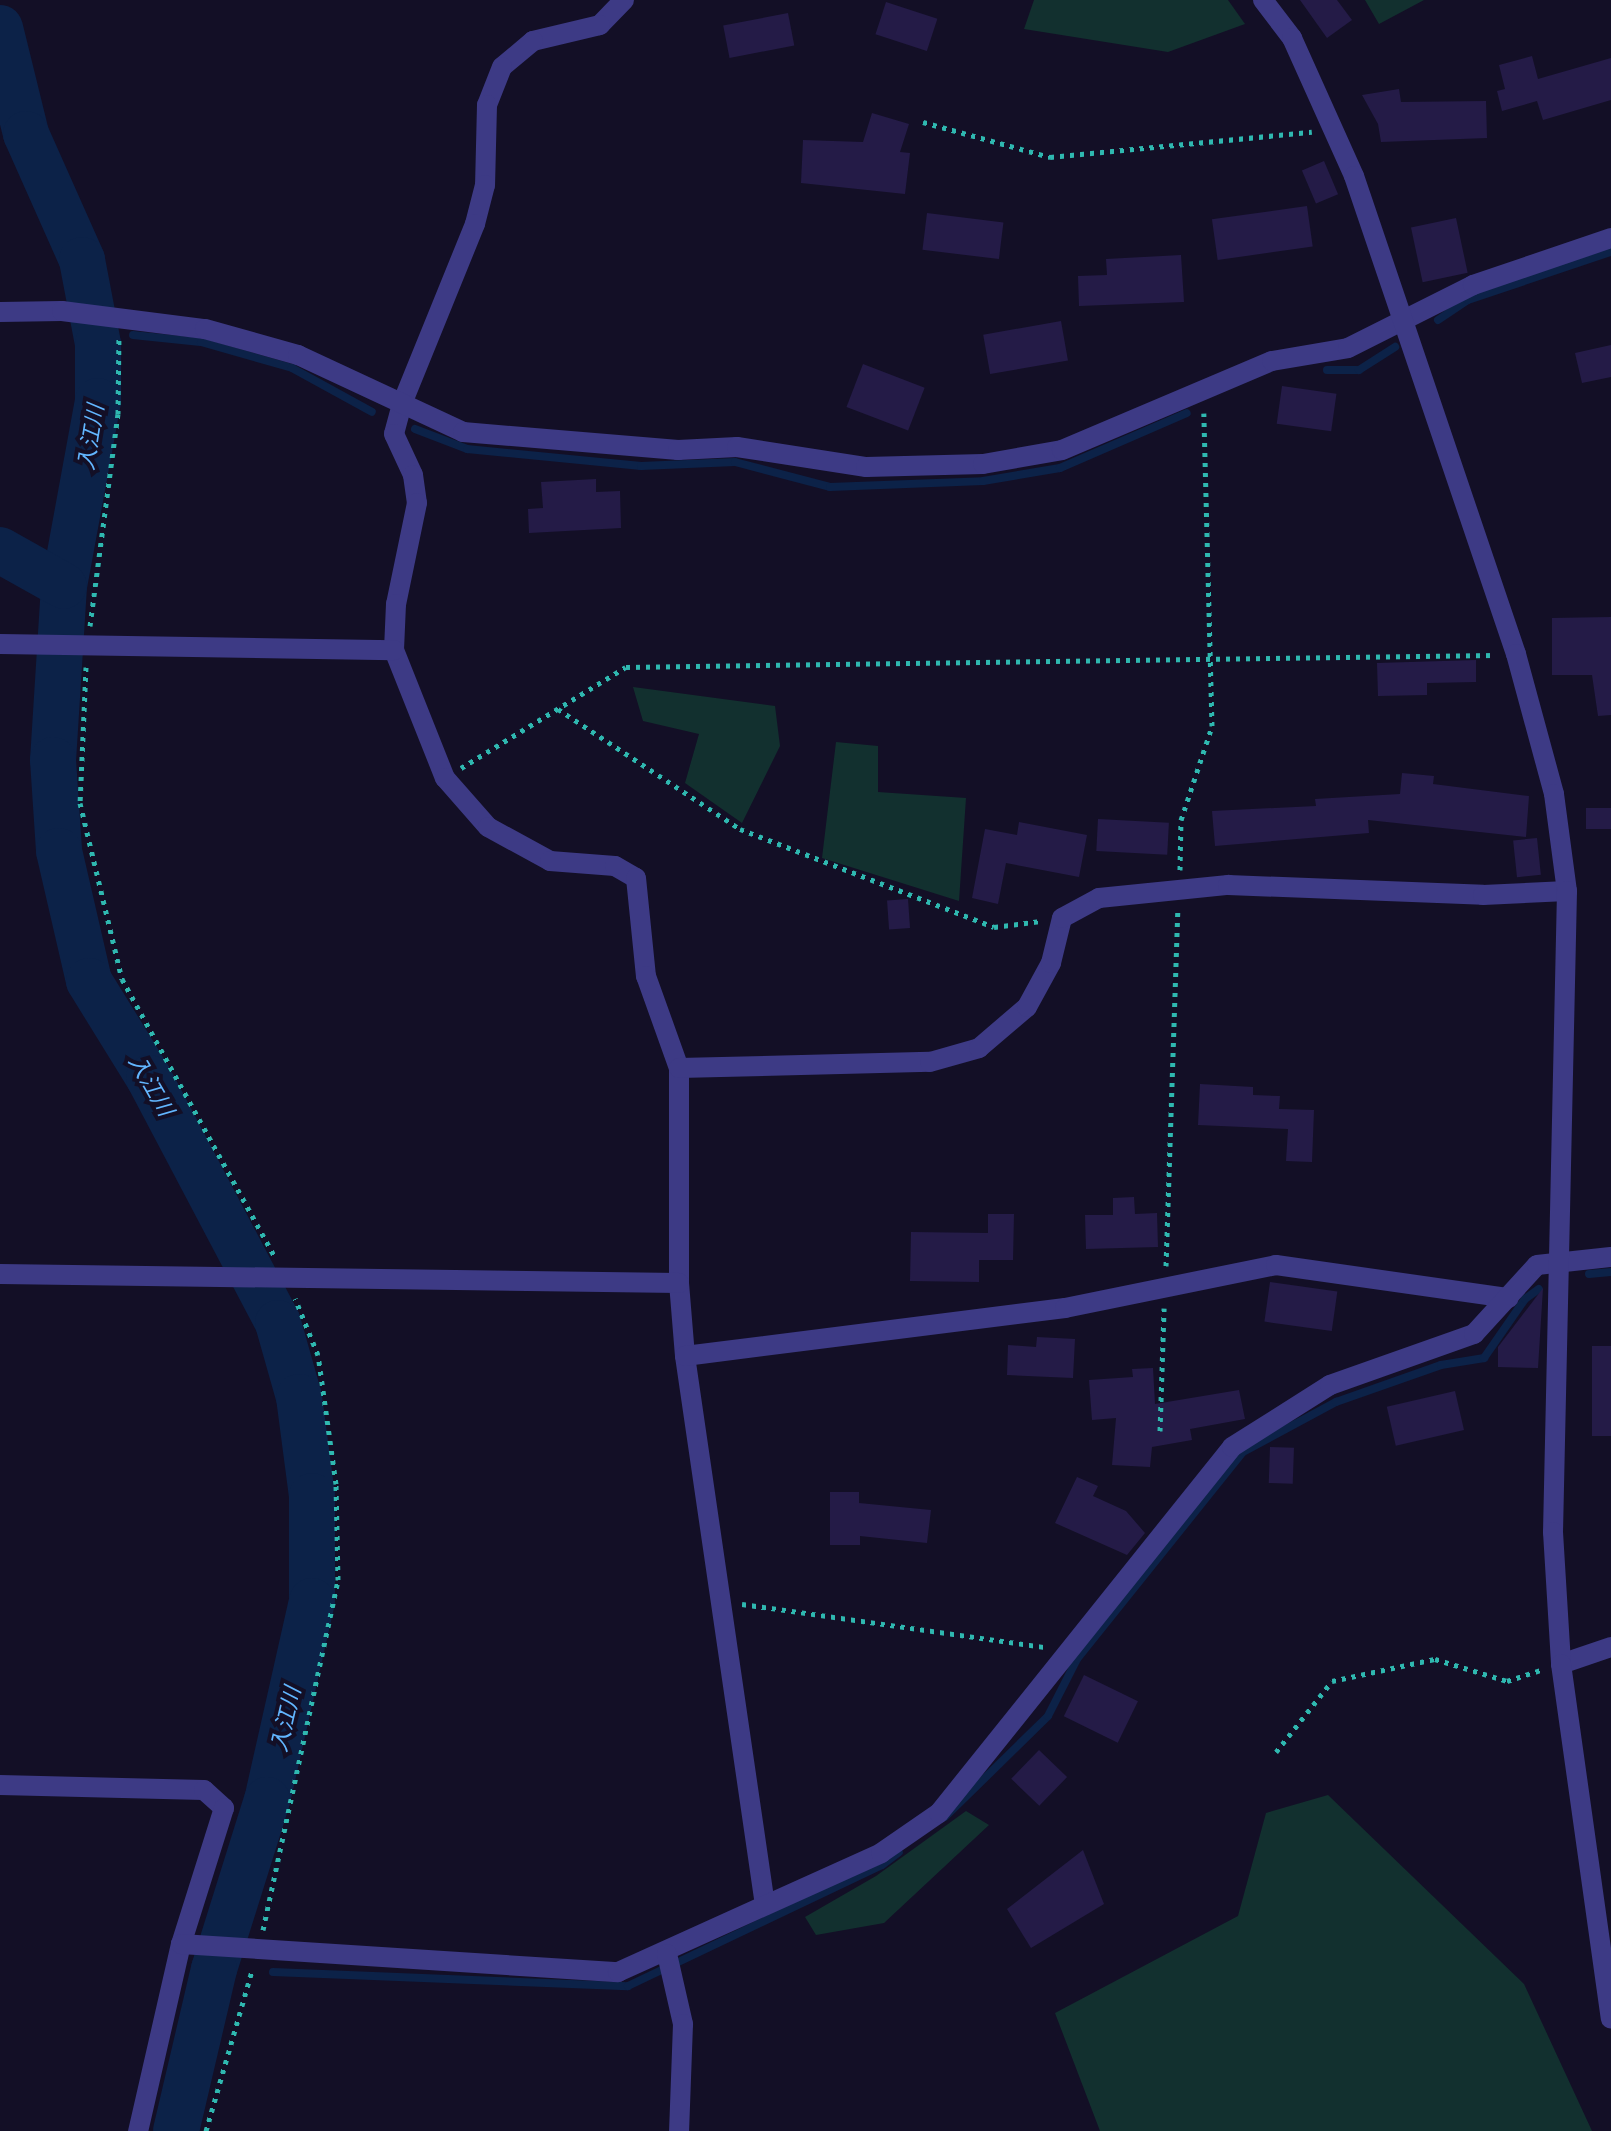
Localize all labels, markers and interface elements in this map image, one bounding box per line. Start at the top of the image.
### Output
water label: 入江川 [72,402,108,472]
water label: 入江川 [124,1050,180,1120]
water label: 入江川 [265,1684,305,1754]

